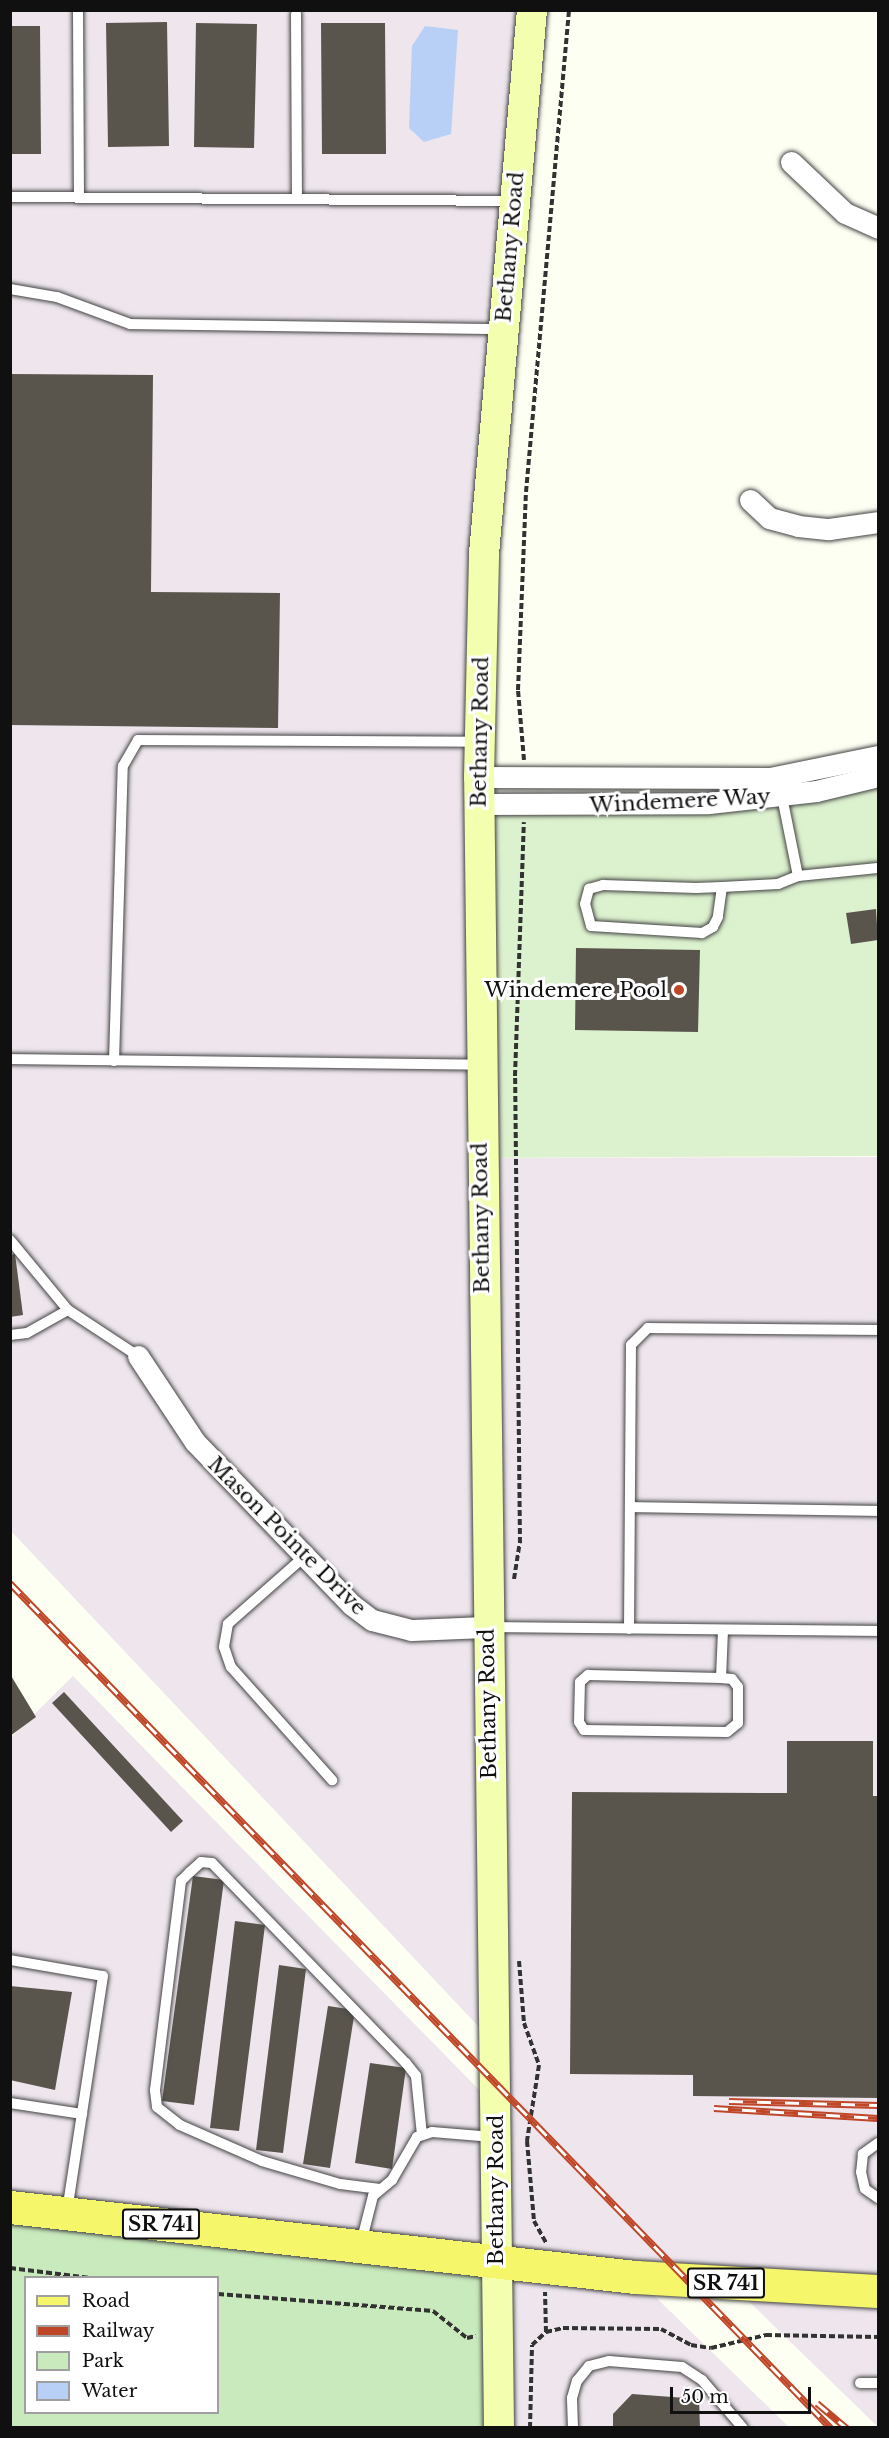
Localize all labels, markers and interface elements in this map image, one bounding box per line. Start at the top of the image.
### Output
street label: Bethany Road [491,170,529,324]
street label: Bethany Road [466,656,494,808]
street label: Windemere Way [588,784,772,818]
place label: Windemere Pool [484,977,667,1003]
marker: Windemere Pool [672,983,686,997]
street label: Bethany Road [467,1142,495,1294]
street label: Mason Pointe Drive [203,1452,371,1620]
street label: Bethany Road [474,1628,502,1780]
street label: Bethany Road [483,2114,509,2266]
road number: SR 741 [120,2207,201,2241]
road number: SR 741 [686,2266,766,2300]
legend [24,2276,219,2414]
text: Road [82,2290,130,2312]
text: Railway [82,2320,154,2342]
text: Park [82,2350,124,2372]
scale bar [673,2375,814,2413]
text: Water [82,2380,137,2402]
text: 50 m [681,2386,729,2408]

